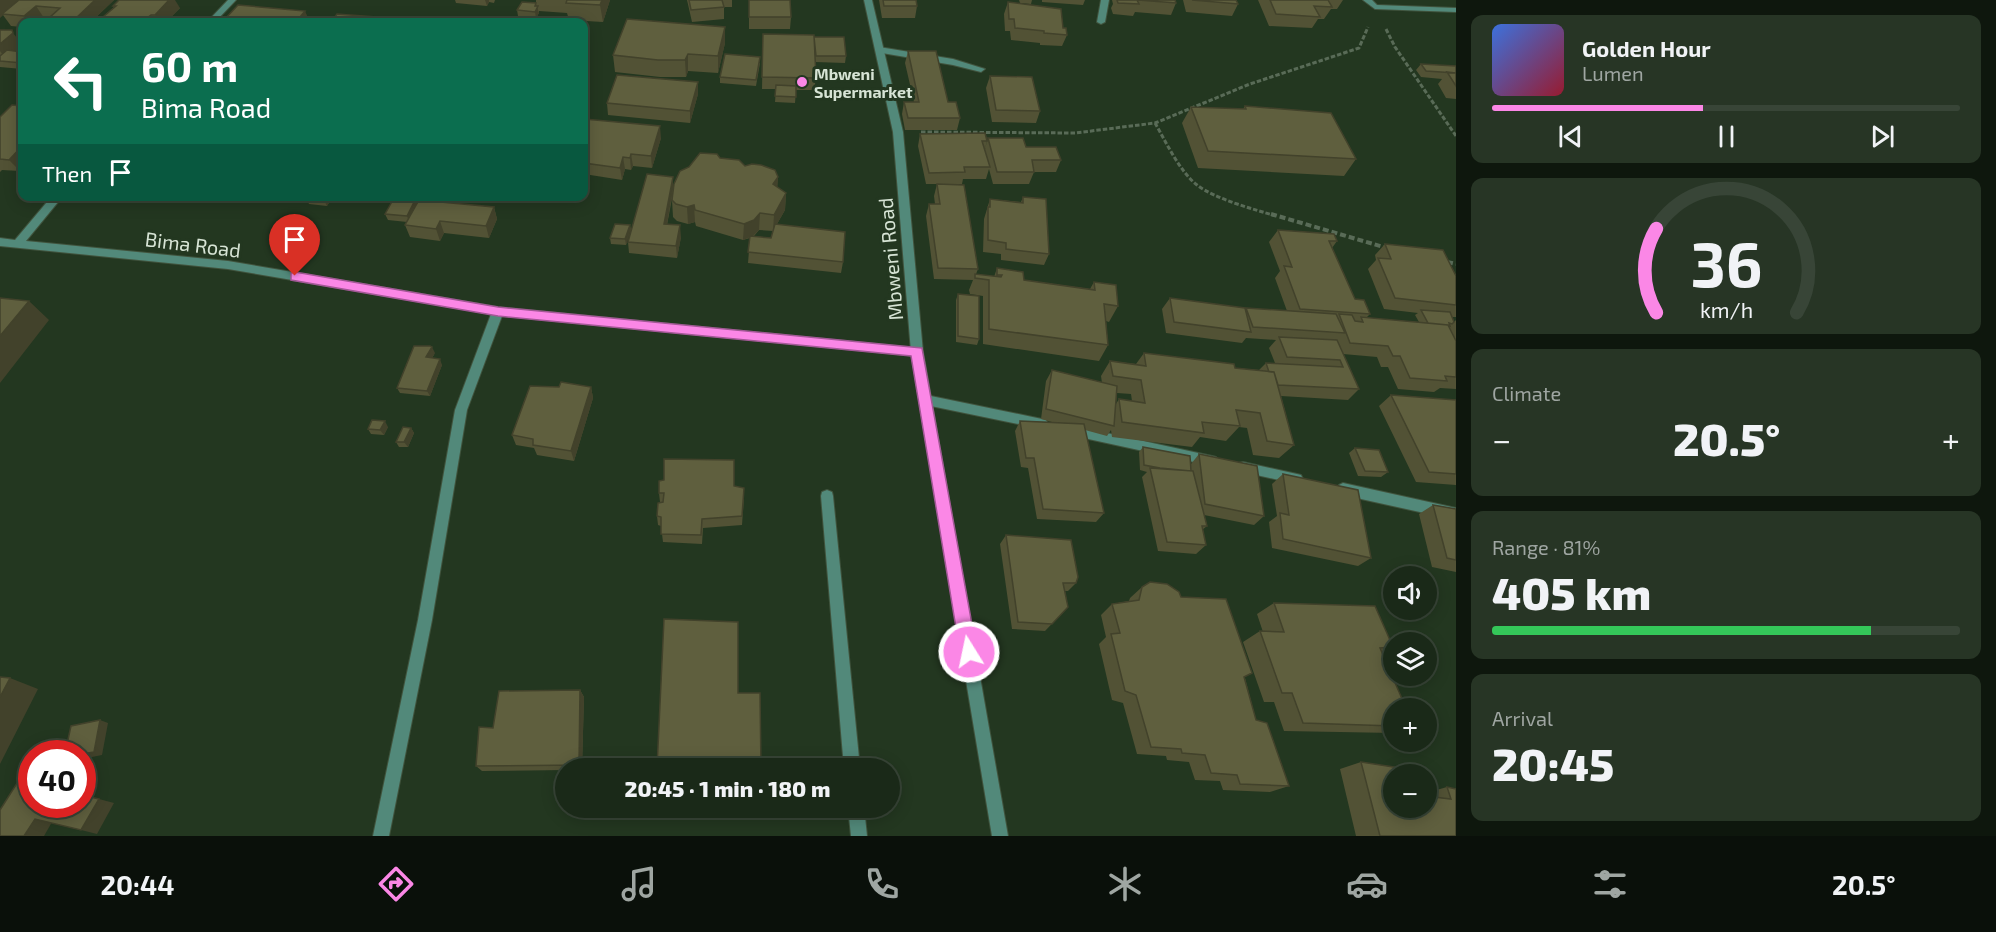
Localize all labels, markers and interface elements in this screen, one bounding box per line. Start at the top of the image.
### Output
text: Golden Hour [1582,35,1711,61]
text: 60 m [141,40,238,90]
icon: left [42,42,120,120]
text: Lumen [1582,61,1644,85]
place label: Mbweni Supermarket [814,64,913,101]
marker: Mbweni Supermarket [795,75,809,89]
text: Bima Road [141,91,271,123]
icon: previous [1554,120,1587,153]
icon: pause [1710,120,1743,153]
icon: next [1866,120,1899,153]
icon: arrive [104,156,137,189]
text: Then [42,160,92,186]
street label: Mbweni Road [873,197,907,321]
pin [269,214,320,276]
icon: arrive [278,223,311,256]
text: 36 [1690,225,1762,300]
street label: Bima Road [144,226,242,262]
text: km/h [1699,297,1753,322]
text: Climate [1492,381,1561,405]
text: 20.5° [1673,411,1780,465]
text: − [1492,419,1511,459]
text: + [1942,419,1960,459]
text: Range · 81% [1492,535,1600,559]
text: 405 km [1492,565,1651,619]
map controls [1383,566,1437,818]
button: sound [1383,566,1437,620]
position arrow [937,620,1001,684]
button: layers [1383,632,1437,686]
button: + [1383,698,1437,752]
text: Arrival [1492,706,1553,730]
text: 20:45 [1492,736,1614,790]
speed limit sign: 40 [18,740,96,818]
button: − [1383,764,1437,818]
text: 20:45 · 1 min · 180 m [625,775,830,801]
icon: directions [375,863,417,905]
icon: music [618,863,660,905]
icon: phone [861,863,903,905]
icon: climate [1104,863,1146,905]
icon: car [1346,863,1388,905]
icon: filters [1589,863,1631,905]
text: 20:44 [100,868,174,900]
text: 20.5° [1832,868,1896,900]

